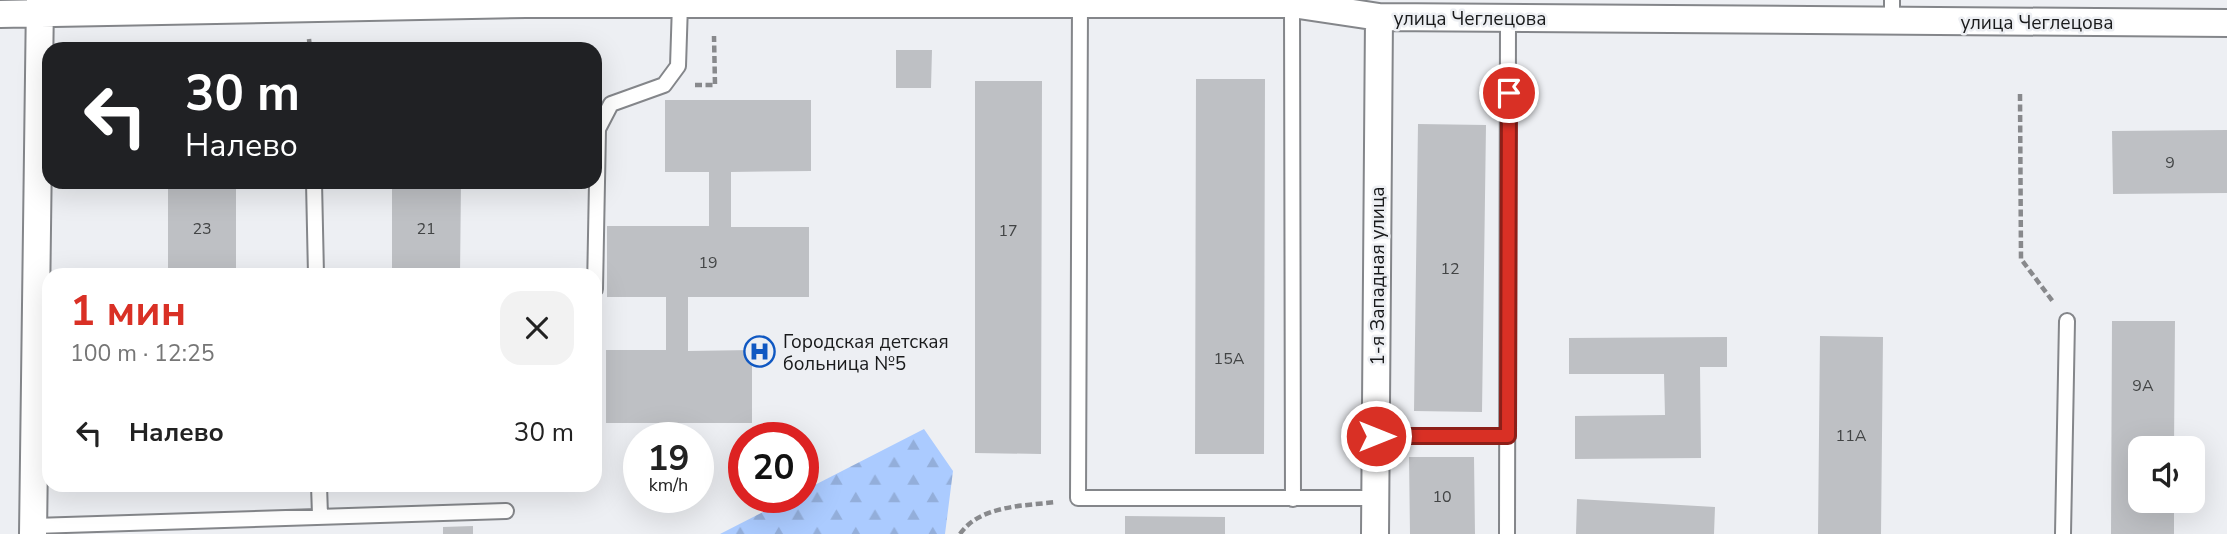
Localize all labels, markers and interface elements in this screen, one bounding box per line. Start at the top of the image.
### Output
street label: улица Чеглецова [1394,6,1546,32]
street label: улица Чеглецова [1961,10,2113,36]
text: 30 m [185,60,300,127]
pin [1479,63,1539,123]
icon: left [70,70,161,161]
icon: arrive [1490,74,1528,112]
text: Налево [185,124,298,167]
house number: 9 [2165,152,2175,174]
street label: 1-я Западная улица [1365,186,1391,366]
house number: 23 [192,218,212,240]
house number: 21 [416,218,436,240]
house number: 17 [998,220,1018,242]
house number: 19 [698,252,718,274]
house number: 12 [1440,258,1460,280]
text: 1 мин [70,283,186,340]
button: close [500,291,574,365]
place label: Городская детская больница №5 [783,329,949,377]
hospital icon: Городская детская больница №5 [743,335,777,369]
text: 100 m · 12:25 [70,338,215,369]
house number: 15А [1214,348,1245,370]
house number: 9А [2132,375,2154,397]
position arrow [1339,399,1413,473]
icon: left [70,414,108,452]
text: Налево [129,415,224,450]
text: 30 m [514,415,574,450]
speed limit sign: 20 [728,422,819,513]
house number: 11А [1836,425,1867,447]
text: 19 [647,435,690,482]
map controls [2128,436,2205,513]
button: sound [2128,436,2205,513]
text: km/h [649,473,688,497]
house number: 10 [1432,486,1452,508]

